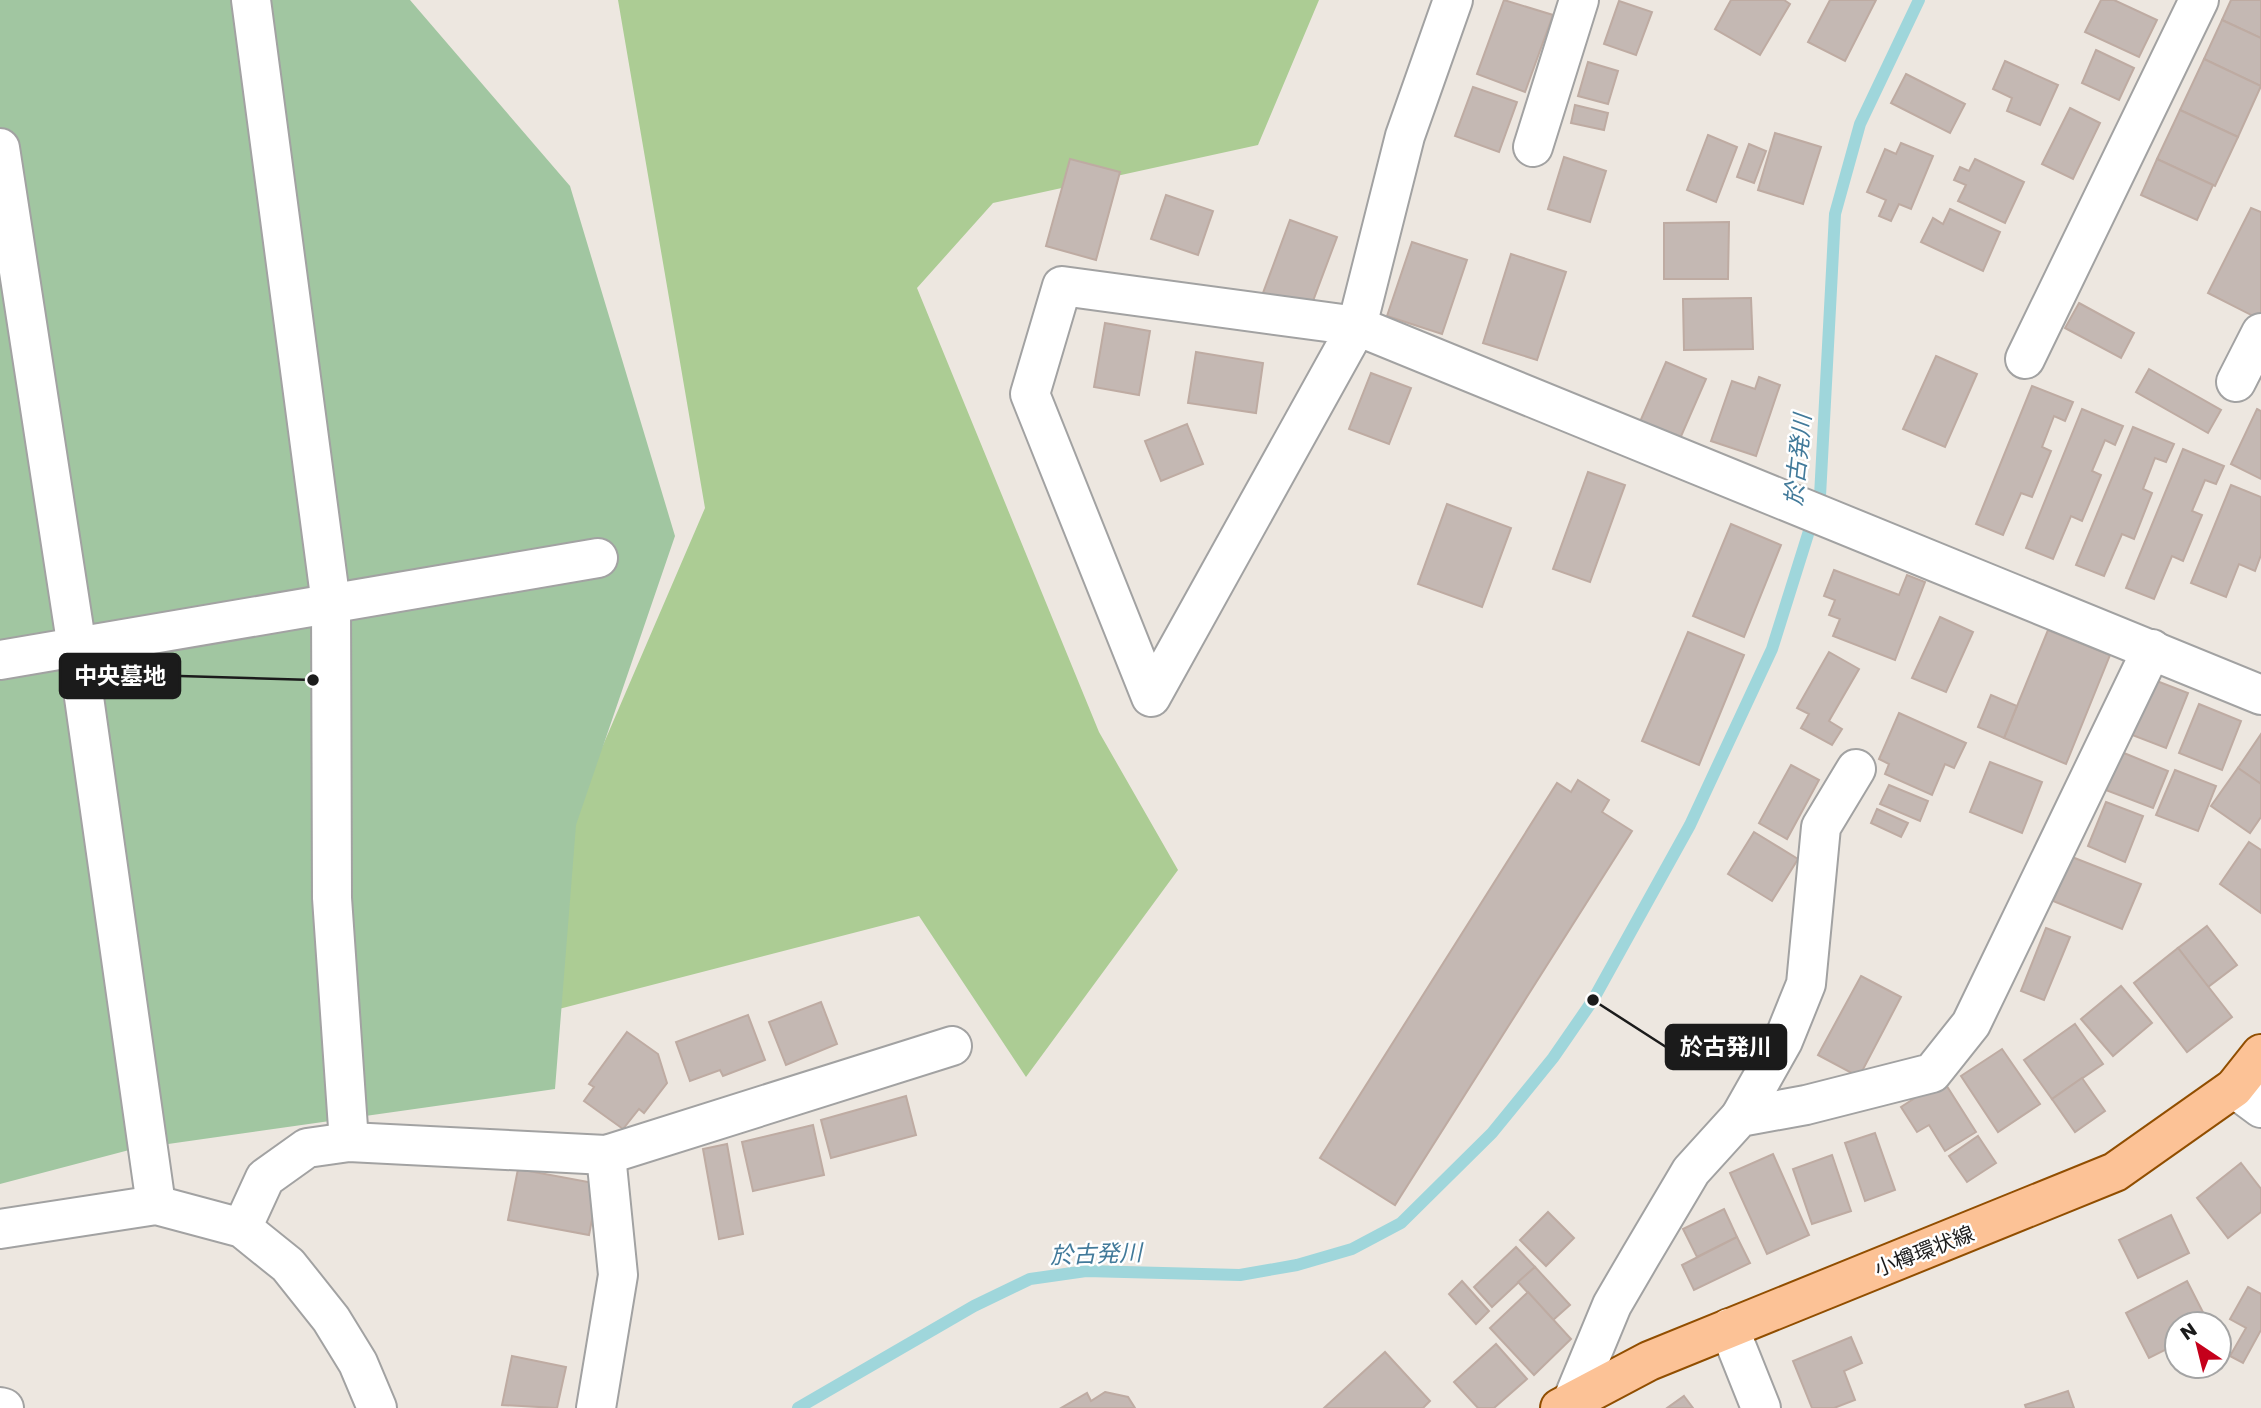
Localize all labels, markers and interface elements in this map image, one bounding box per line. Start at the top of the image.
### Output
water label: 於古発川 [1777,410,1819,507]
callout: 中央墓地 [60,654,180,698]
text: 中央墓地 [74,660,166,692]
callout: 於古発川 [1666,1025,1786,1069]
text: 於古発川 [1680,1031,1772,1063]
street label: 小樽環状線 [1870,1219,1978,1283]
water label: 於古発川 [1049,1236,1146,1272]
north arrow [2163,1310,2233,1380]
text: N [2175,1316,2202,1347]

